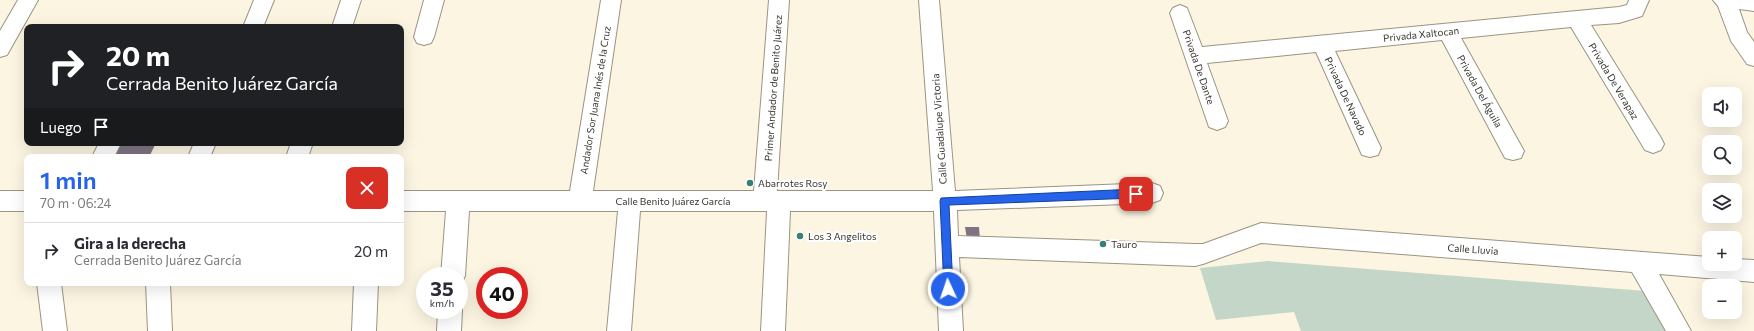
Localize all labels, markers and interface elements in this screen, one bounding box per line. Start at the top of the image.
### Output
street label: Primer Andador de Benito Juárez [762,14,784,162]
street label: Privada Xaltocan [1382,24,1460,44]
street label: Andador Sor Juana Inés de la Cruz [577,25,613,175]
street label: Privada De Dante [1181,28,1217,106]
text: 20 m [106,38,170,72]
icon: right [40,40,92,92]
street label: Privada De Verapaz [1586,41,1642,122]
street label: Privada Del Águila [1455,53,1505,129]
street label: Privada De Navado [1323,55,1369,137]
text: Cerrada Benito Juárez García [106,72,338,94]
street label: Calle Guadalupe Victoria [929,73,949,185]
map controls [1702,87,1742,319]
button: sound [1702,87,1742,127]
icon: arrive [90,116,112,138]
text: Luego [40,118,82,136]
button: search [1702,135,1742,175]
text: 1 min [40,165,97,194]
button: close [346,167,388,209]
place label: Abarrotes Rosy [758,177,827,189]
pin [1119,177,1153,211]
marker: Abarrotes Rosy [745,178,755,188]
icon: arrive [1125,183,1147,205]
button: layers [1702,183,1742,223]
text: 70 m · 06:24 [40,195,111,211]
street label: Calle Benito Juárez García [615,195,731,207]
place label: Los 3 Angelitos [808,230,877,242]
marker: Los 3 Angelitos [795,231,805,241]
button: + [1702,231,1742,271]
text: Gira a la derecha [74,234,186,252]
place label: Tauro [1111,238,1137,250]
marker: Tauro [1098,239,1108,249]
icon: right [40,240,62,262]
street label: Calle Lluvia [1447,241,1499,257]
text: 20 m [354,242,388,260]
text: Cerrada Benito Juárez García [74,252,242,268]
speed limit sign: 40 [476,267,528,319]
position arrow [927,268,969,310]
text: 35 [430,276,454,300]
button: − [1702,279,1742,319]
text: km/h [430,297,454,309]

